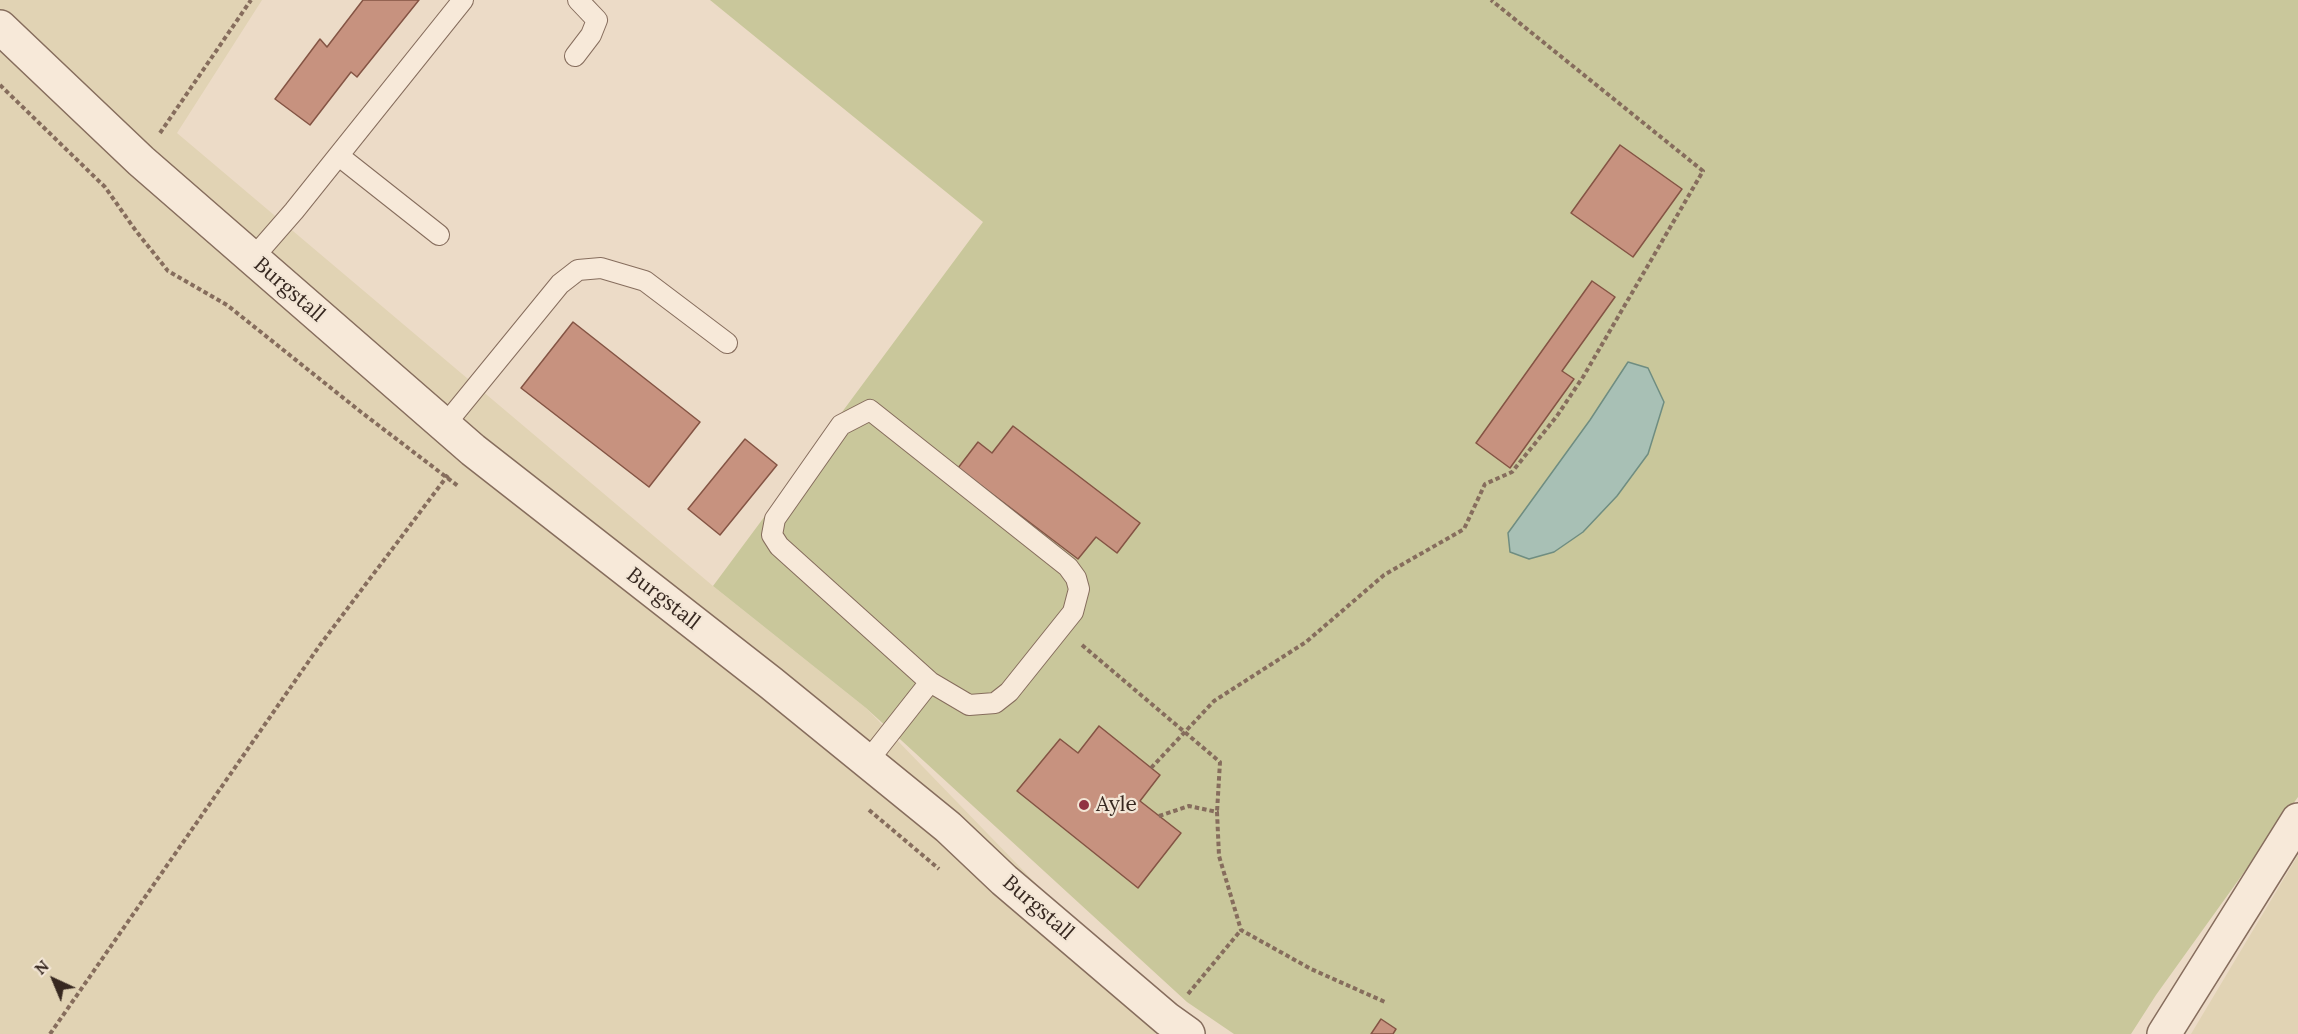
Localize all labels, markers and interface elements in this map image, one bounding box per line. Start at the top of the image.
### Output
street label: Burgstall [248,252,330,328]
street label: Burgstall [621,563,705,635]
place label: Ayle [1096,792,1137,818]
marker: Ayle [1077,798,1091,812]
street label: Burgstall [997,870,1079,946]
north arrow [24,950,84,1010]
text: N [30,956,53,979]

